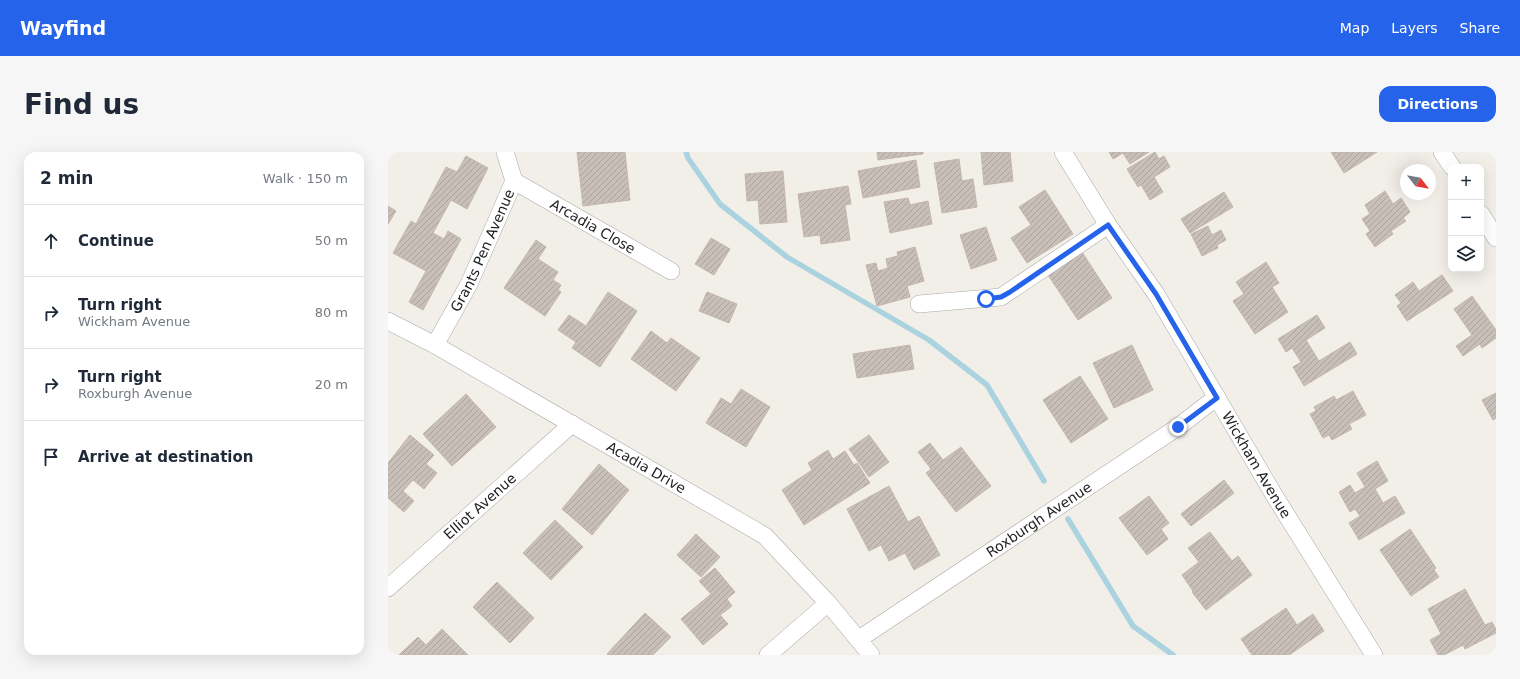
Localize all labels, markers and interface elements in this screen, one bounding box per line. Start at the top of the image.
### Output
text: Wayfind [20,17,106,39]
text: Map [1340,20,1369,36]
text: Layers [1391,20,1438,36]
text: Share [1460,20,1500,36]
button: Directions [1379,86,1496,122]
text: Find us [24,88,139,121]
north arrow [1400,164,1436,200]
map controls [1448,164,1484,272]
button: + [1448,164,1484,200]
text: 2 min [40,168,93,188]
text: Walk · 150 m [263,171,348,186]
street label: Grants Pen Avenue [447,187,517,315]
street label: Arcadia Close [548,196,638,257]
button: − [1448,200,1484,236]
icon: ahead [40,230,62,252]
text: Continue [78,232,154,250]
text: 50 m [315,233,348,248]
button: layers [1448,236,1484,272]
route start [977,290,995,308]
text: Turn right [78,296,162,314]
icon: right [40,302,62,324]
text: 80 m [315,305,348,320]
text: Wickham Avenue [78,314,190,329]
text: Turn right [78,368,162,386]
icon: right [40,374,62,396]
text: 20 m [315,377,348,392]
text: Roxburgh Avenue [78,386,192,401]
street label: Wickham Avenue [1219,409,1294,521]
route end [1169,418,1187,436]
street label: Acadia Drive [604,438,689,497]
icon: arrive [40,446,62,468]
text: Arrive at destination [78,448,253,466]
street label: Elliot Avenue [440,470,519,542]
street label: Roxburgh Avenue [983,479,1095,560]

